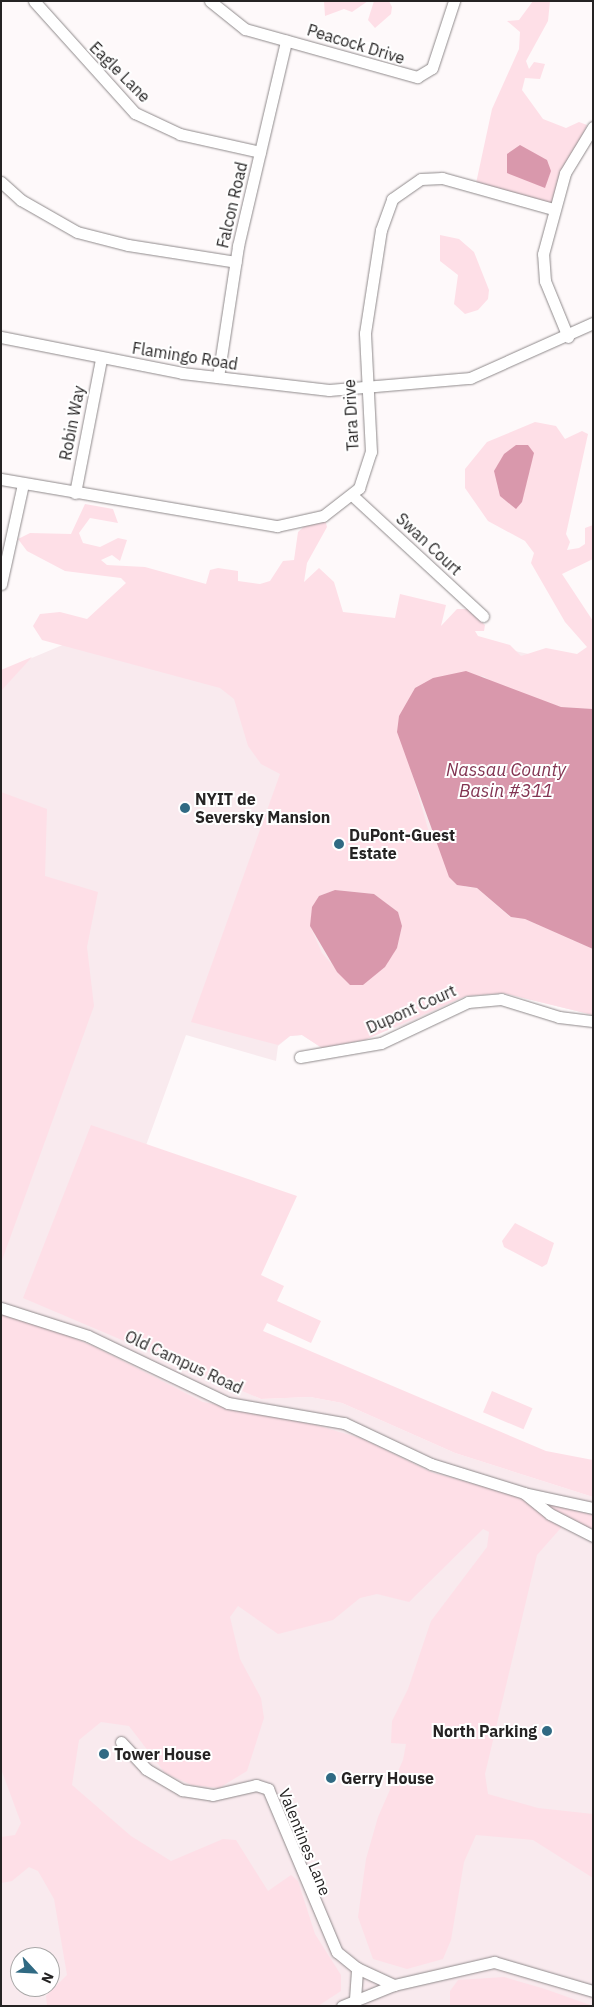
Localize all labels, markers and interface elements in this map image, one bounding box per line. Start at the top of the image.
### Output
street label: Peacock Drive [305,20,407,68]
street label: Eagle Lane [86,38,154,106]
street label: Falcon Road [213,160,251,250]
street label: Flamingo Road [131,338,239,374]
street label: Tara Drive [340,379,362,451]
street label: Robin Way [55,384,89,462]
street label: Swan Court [392,509,466,579]
water label: Nassau County Basin #311 [446,760,566,802]
place label: NYIT de Seversky Mansion [195,789,330,827]
marker: NYIT de Seversky Mansion [179,802,191,814]
place label: DuPont-Guest Estate [349,825,455,863]
marker: DuPont-Guest Estate [333,838,345,850]
street label: Dupont Court [363,981,459,1037]
street label: Old Campus Road [122,1326,246,1398]
place label: North Parking [432,1721,537,1741]
marker: North Parking [541,1725,553,1737]
place label: Tower House [114,1744,211,1764]
marker: Tower House [98,1748,110,1760]
place label: Gerry House [341,1768,434,1788]
marker: Gerry House [325,1772,337,1784]
street label: Valentines Lane [275,1786,335,1898]
north arrow [10,1947,60,1997]
text: N [37,1970,58,1986]

